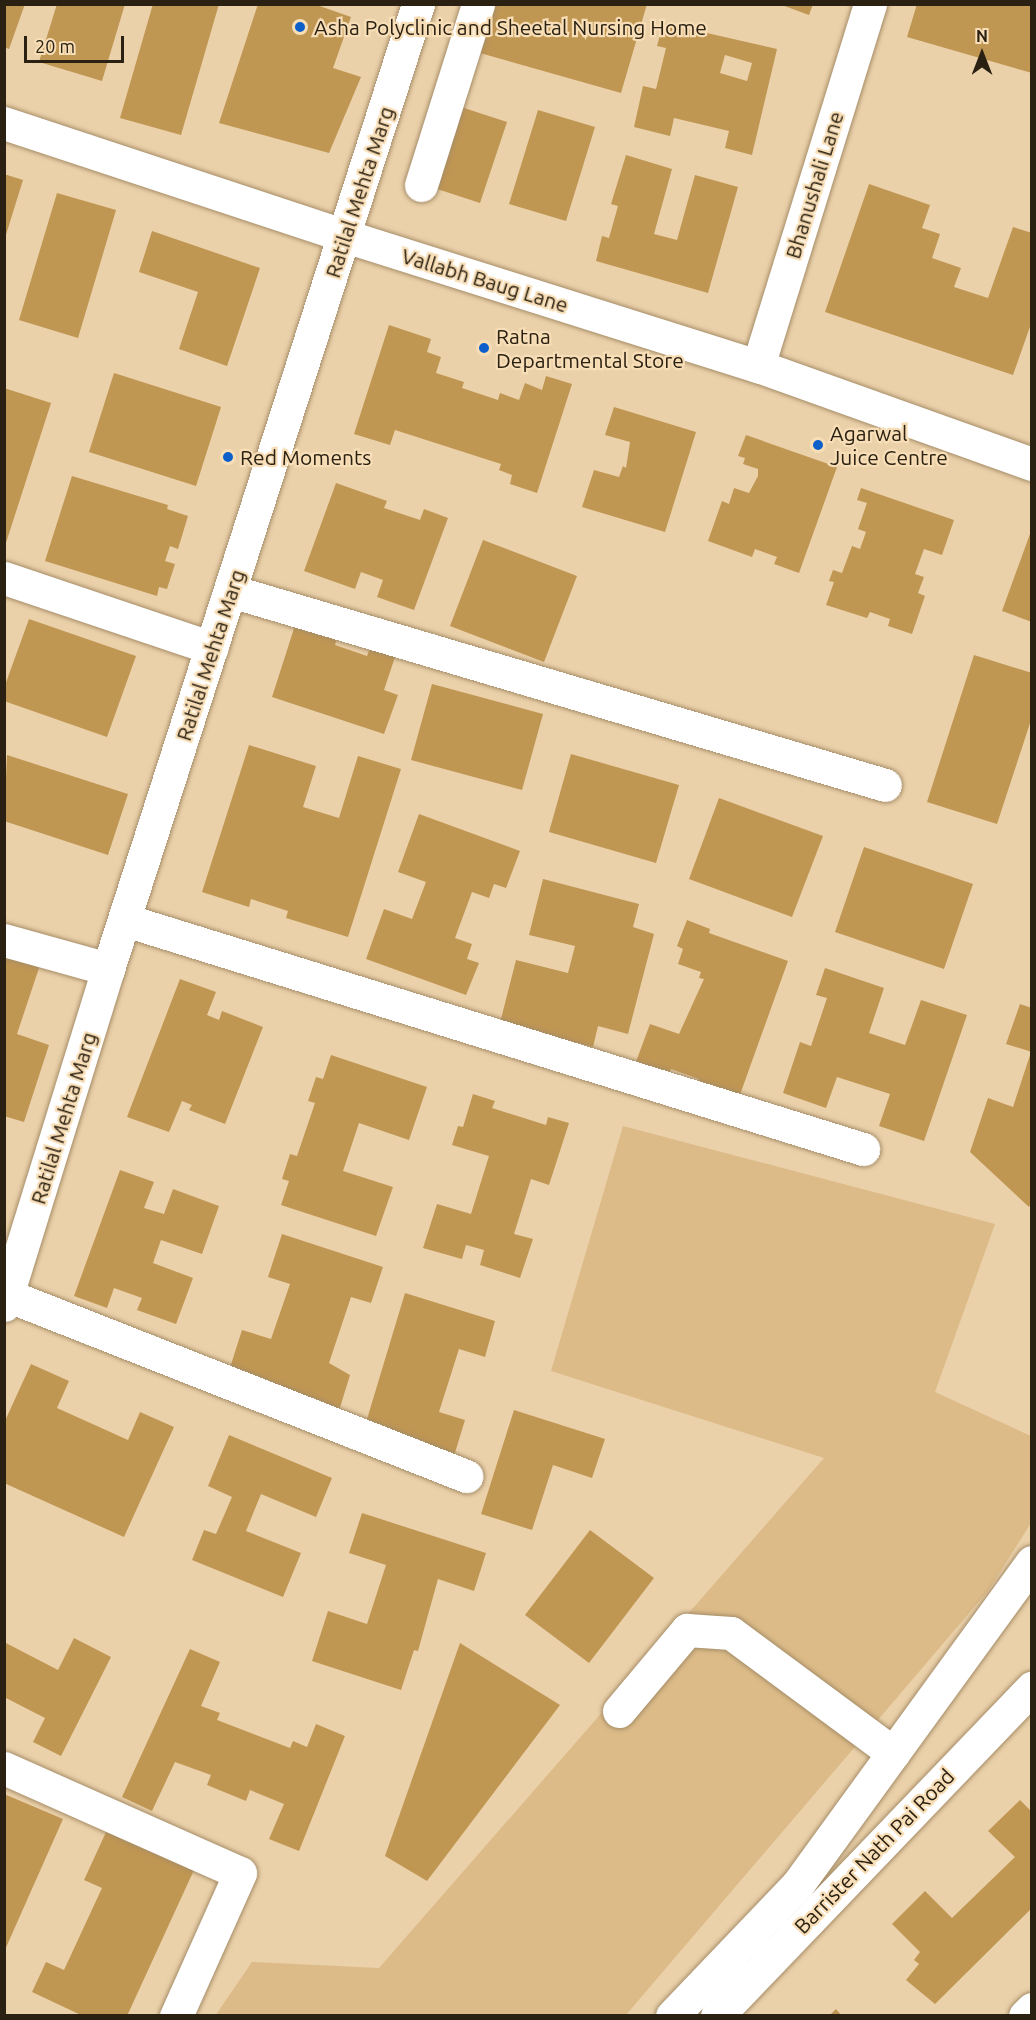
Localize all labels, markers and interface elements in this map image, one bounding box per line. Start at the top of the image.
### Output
place label: Asha Polyclinic and Sheetal Nursing Home [314,14,707,40]
marker: Asha Polyclinic and Sheetal Nursing Home [291,18,309,36]
scale bar [27,24,128,62]
north arrow [952,24,1012,84]
text: N [976,27,988,45]
text: 20 m [35,36,75,56]
street label: Ratilal Mehta Marg [319,103,399,281]
street label: Bhanushali Lane [780,108,848,262]
street label: Vallabh Baug Lane [399,243,571,317]
place label: Ratna Departmental Store [496,323,684,373]
marker: Ratna Departmental Store [477,341,491,355]
place label: Agarwal Juice Centre [830,420,948,470]
marker: Agarwal Juice Centre [811,438,825,452]
place label: Red Moments [240,444,371,470]
marker: Red Moments [221,450,235,464]
street label: Ratilal Mehta Marg [170,566,250,744]
street label: Ratilal Mehta Marg [25,1029,101,1207]
street label: Barrister Nath Pai Road [789,1763,959,1939]

